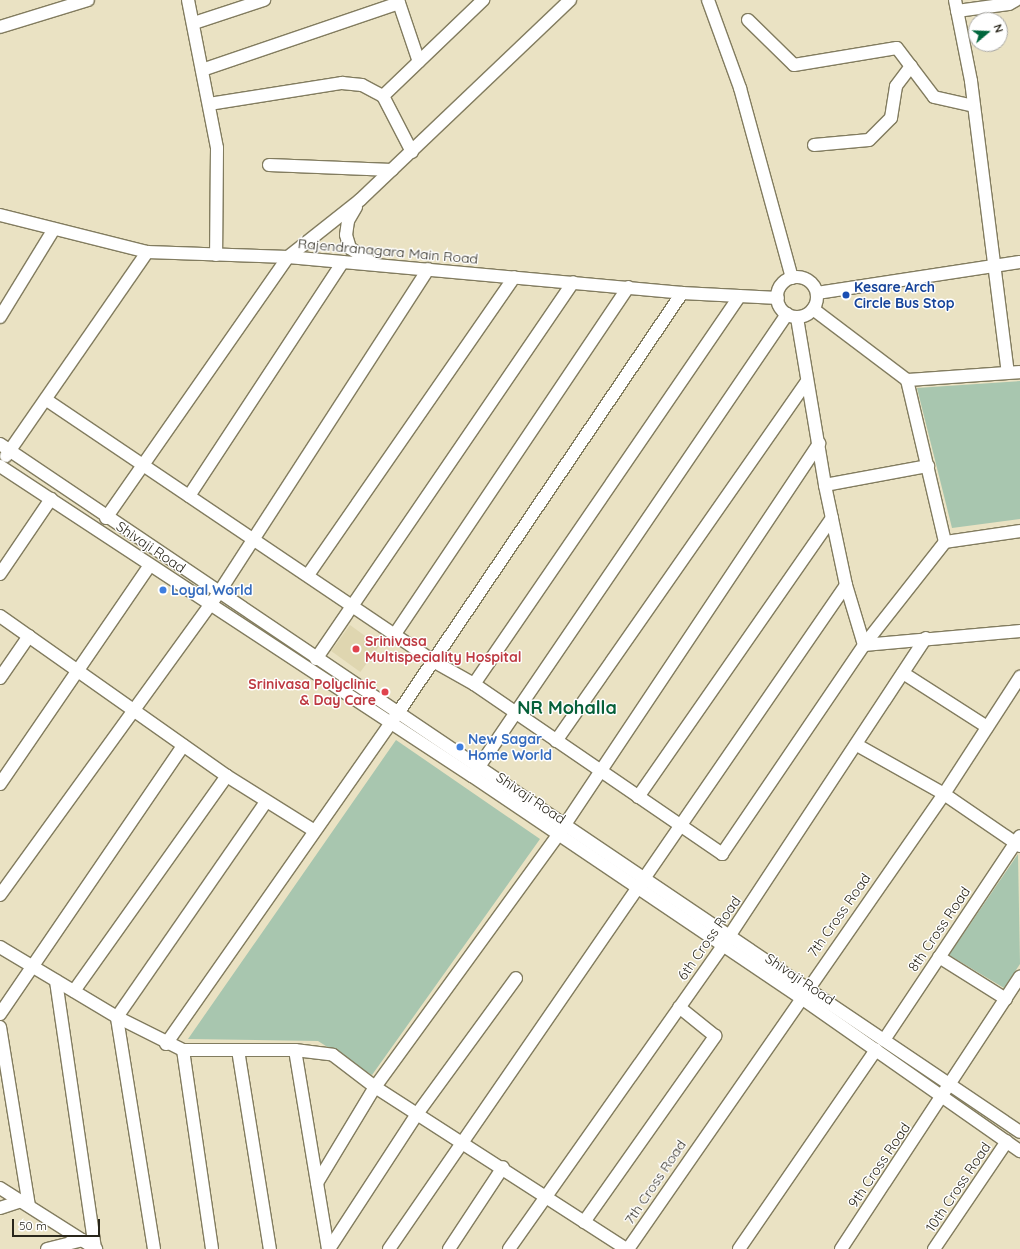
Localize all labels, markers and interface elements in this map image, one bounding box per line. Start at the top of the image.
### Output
north arrow [968,12,1008,52]
text: N [990,22,1006,35]
street label: Rajendranagara Main Road [297,235,479,267]
place label: Kesare Arch Circle Bus Stop [854,279,955,312]
marker: Kesare Arch Circle Bus Stop [841,290,851,300]
street label: Shivaji Road [113,518,189,576]
place label: Loyal World [171,582,253,598]
marker: Loyal World [158,585,168,595]
place label: Srinivasa Multispeciality Hospital [365,633,522,666]
marker: Srinivasa Multispeciality Hospital [350,643,362,655]
place label: Srinivasa Polyclinic & Day Care [248,676,376,708]
marker: Srinivasa Polyclinic & Day Care [379,686,391,698]
district label: NR Mohalla [517,697,617,719]
place label: New Sagar Home World [468,731,552,764]
marker: New Sagar Home World [455,742,465,752]
street label: Shivaji Road [493,769,569,827]
street label: 7th Cross Road [804,870,874,960]
street label: 8th Cross Road [905,883,973,975]
street label: 6th Cross Road [674,893,744,983]
street label: Shivaji Road [762,950,838,1008]
street label: 9th Cross Road [844,1119,914,1211]
street label: 7th Cross Road [621,1137,689,1227]
street label: 10th Cross Road [922,1139,994,1235]
scale bar [14,1211,102,1237]
text: 50 m [19,1218,47,1233]

